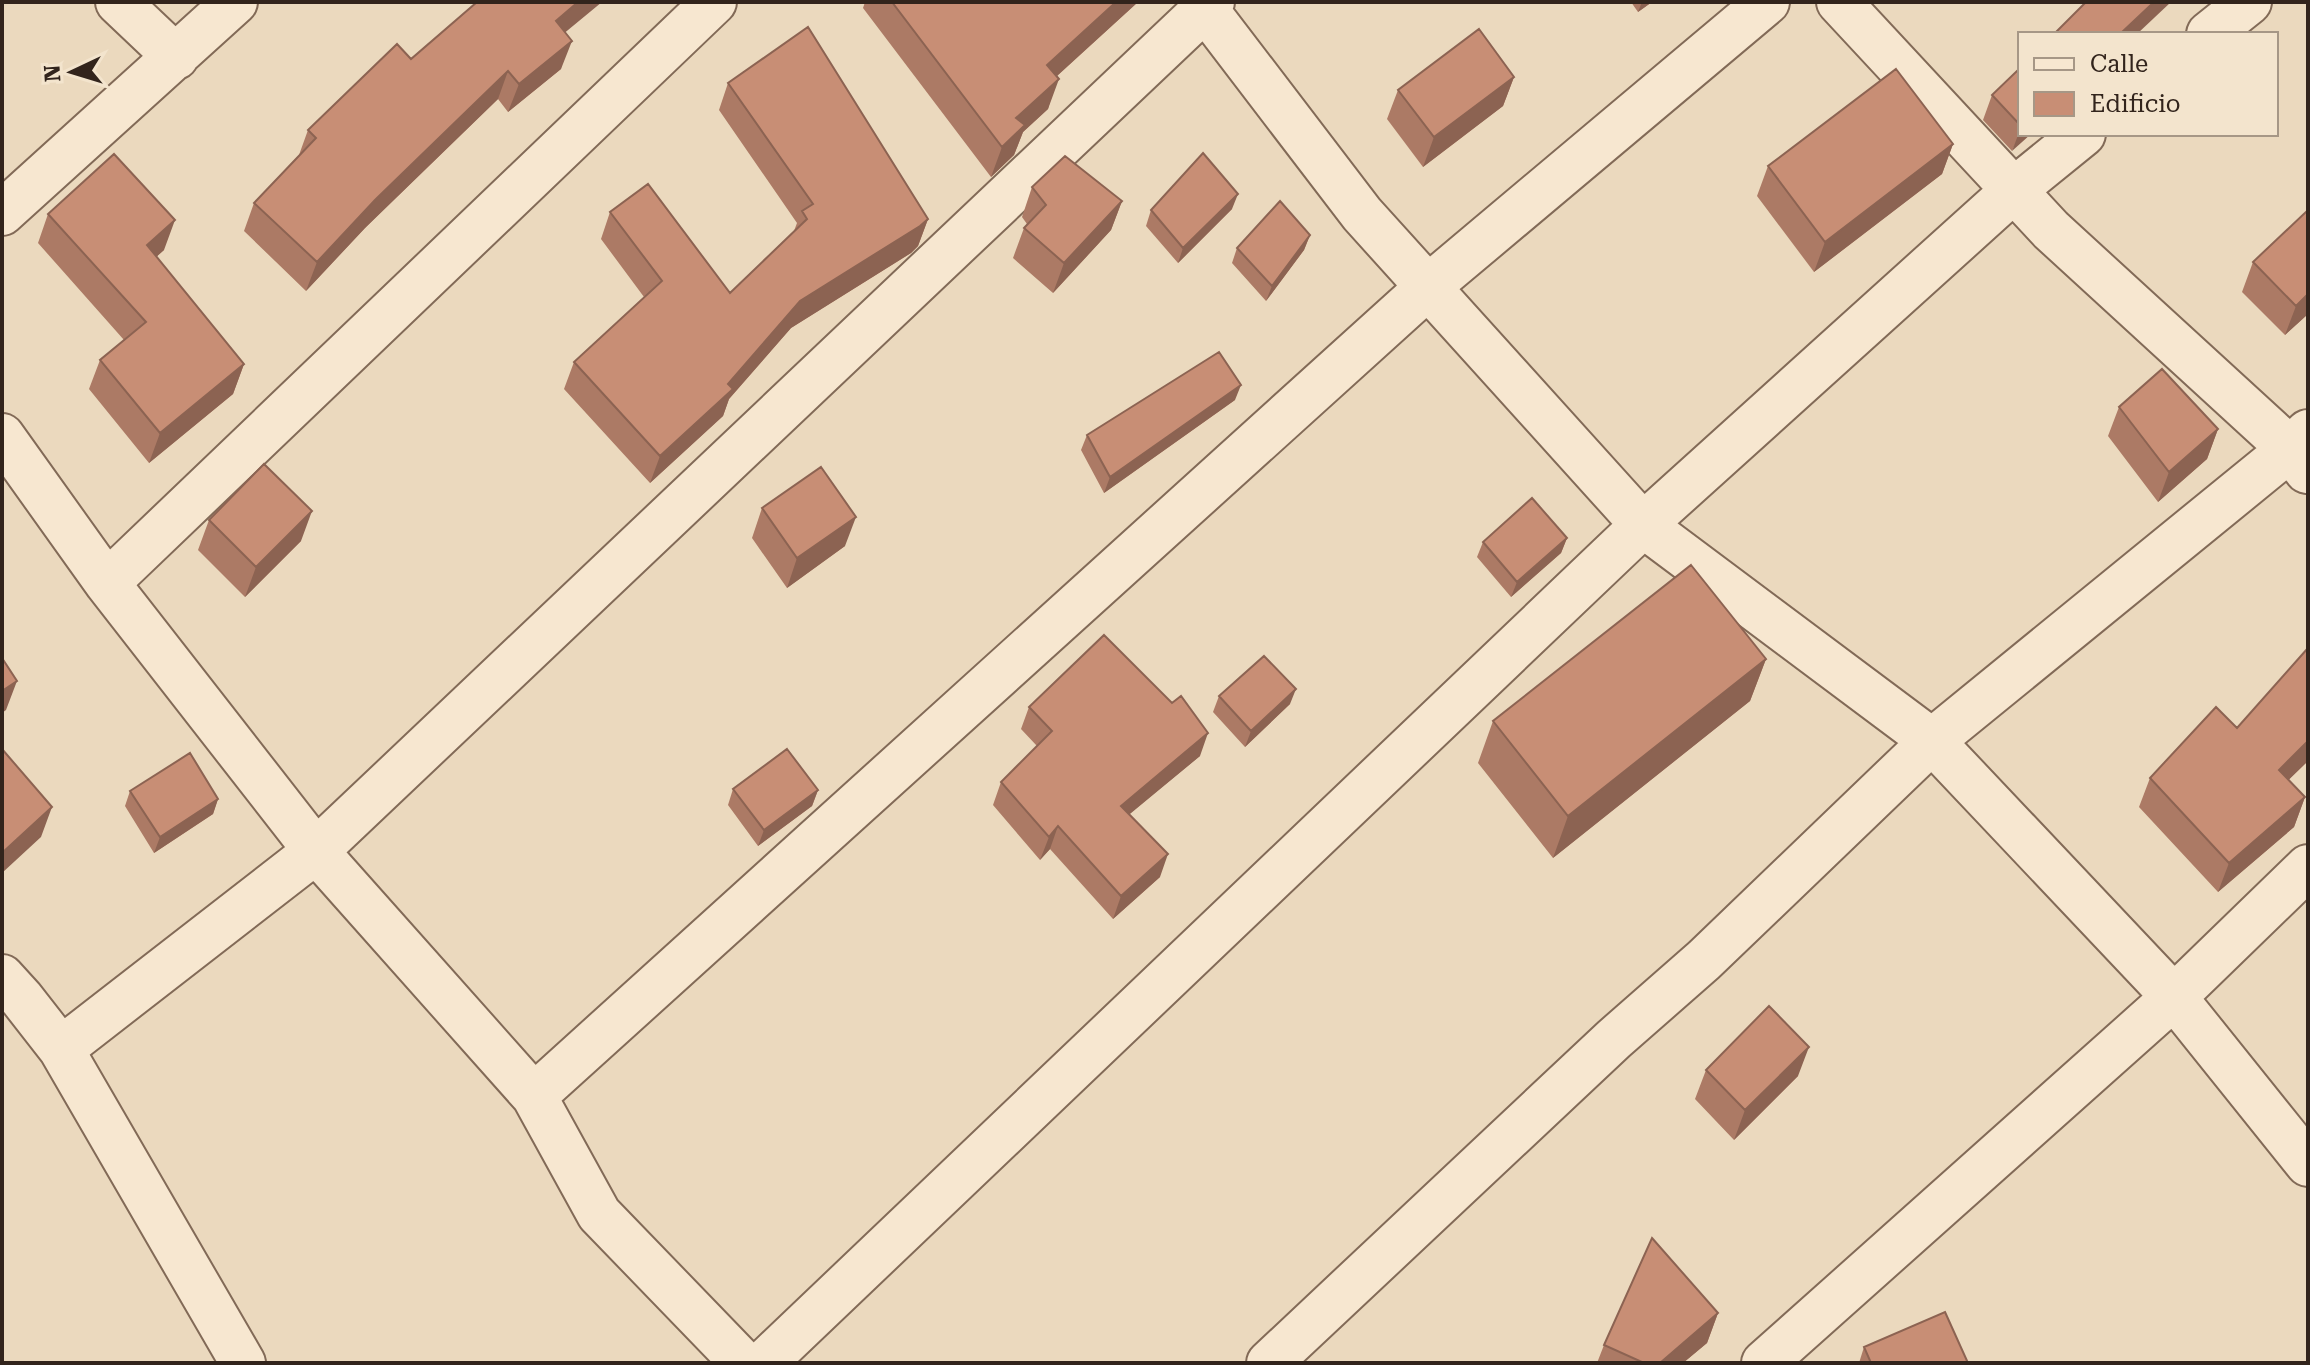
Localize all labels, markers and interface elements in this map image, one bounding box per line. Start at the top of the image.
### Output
north arrow [32,32,112,112]
legend [2018,32,2278,136]
text: Calle [2090,50,2148,78]
text: N [39,64,66,83]
text: Edificio [2090,90,2181,118]

